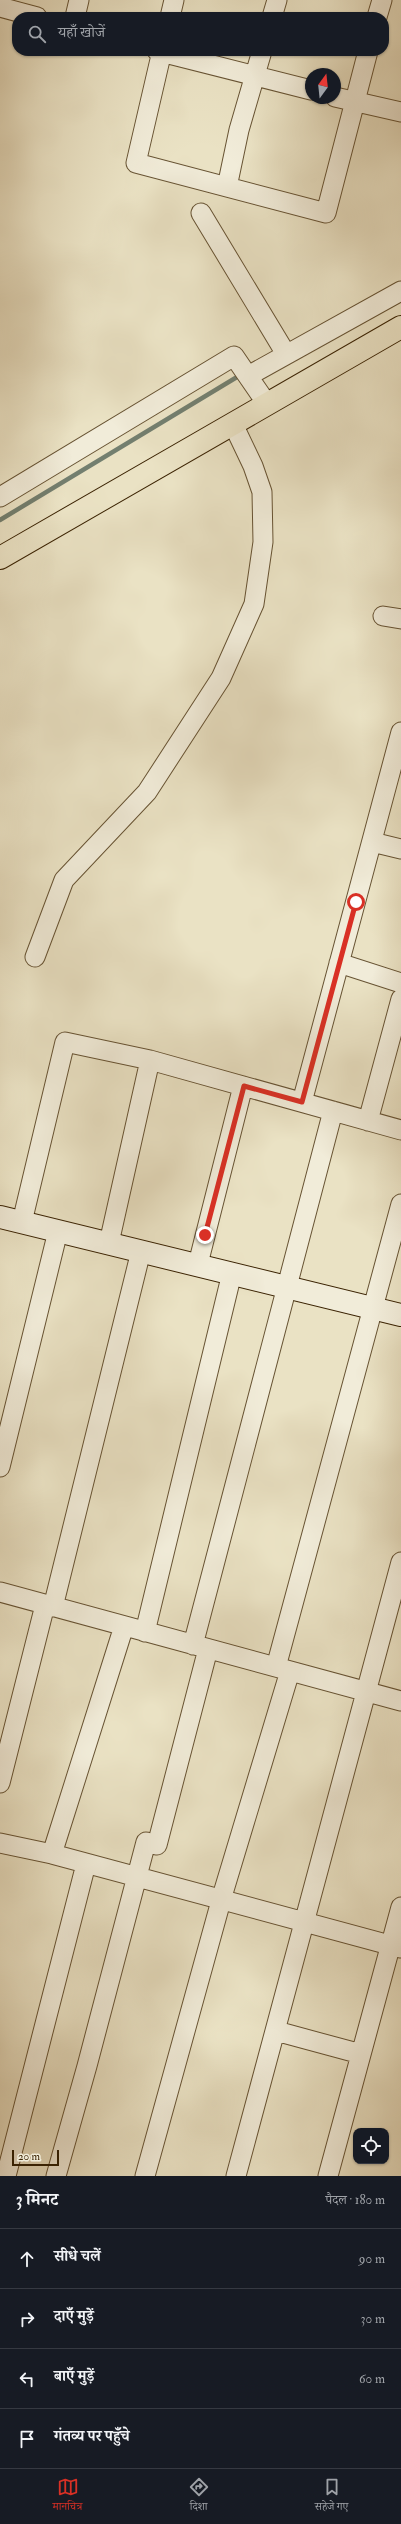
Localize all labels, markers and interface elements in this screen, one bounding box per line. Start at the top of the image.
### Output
search box [12,12,389,56]
icon: search [26,23,48,45]
text: यहाँ खोजें [58,23,105,42]
north arrow [305,68,341,104]
route start [347,893,365,911]
route end [196,1226,214,1244]
map controls [353,2128,389,2164]
button: locate [353,2128,389,2164]
scale bar [12,2148,59,2167]
text: 20 m [18,2150,40,2163]
text: 3 मिनट [16,2189,58,2210]
text: पैदल · 180 m [325,2192,385,2208]
text: सीधे चलें [54,2247,101,2266]
icon: ahead [16,2248,38,2270]
text: 90 m [359,2251,385,2267]
text: दाएँ मुड़ें [54,2307,94,2326]
icon: right [16,2308,38,2330]
text: 30 m [361,2311,385,2327]
text: बाएँ मुड़ें [54,2367,94,2386]
icon: left [16,2368,38,2390]
text: 60 m [359,2371,385,2387]
text: गंतव्य पर पहुँचे [54,2427,130,2446]
icon: arrive [16,2428,38,2450]
tab: मानचित्र [53,2476,82,2517]
tab: दिशा [188,2476,210,2517]
tab: सहेजे गए [315,2476,348,2517]

